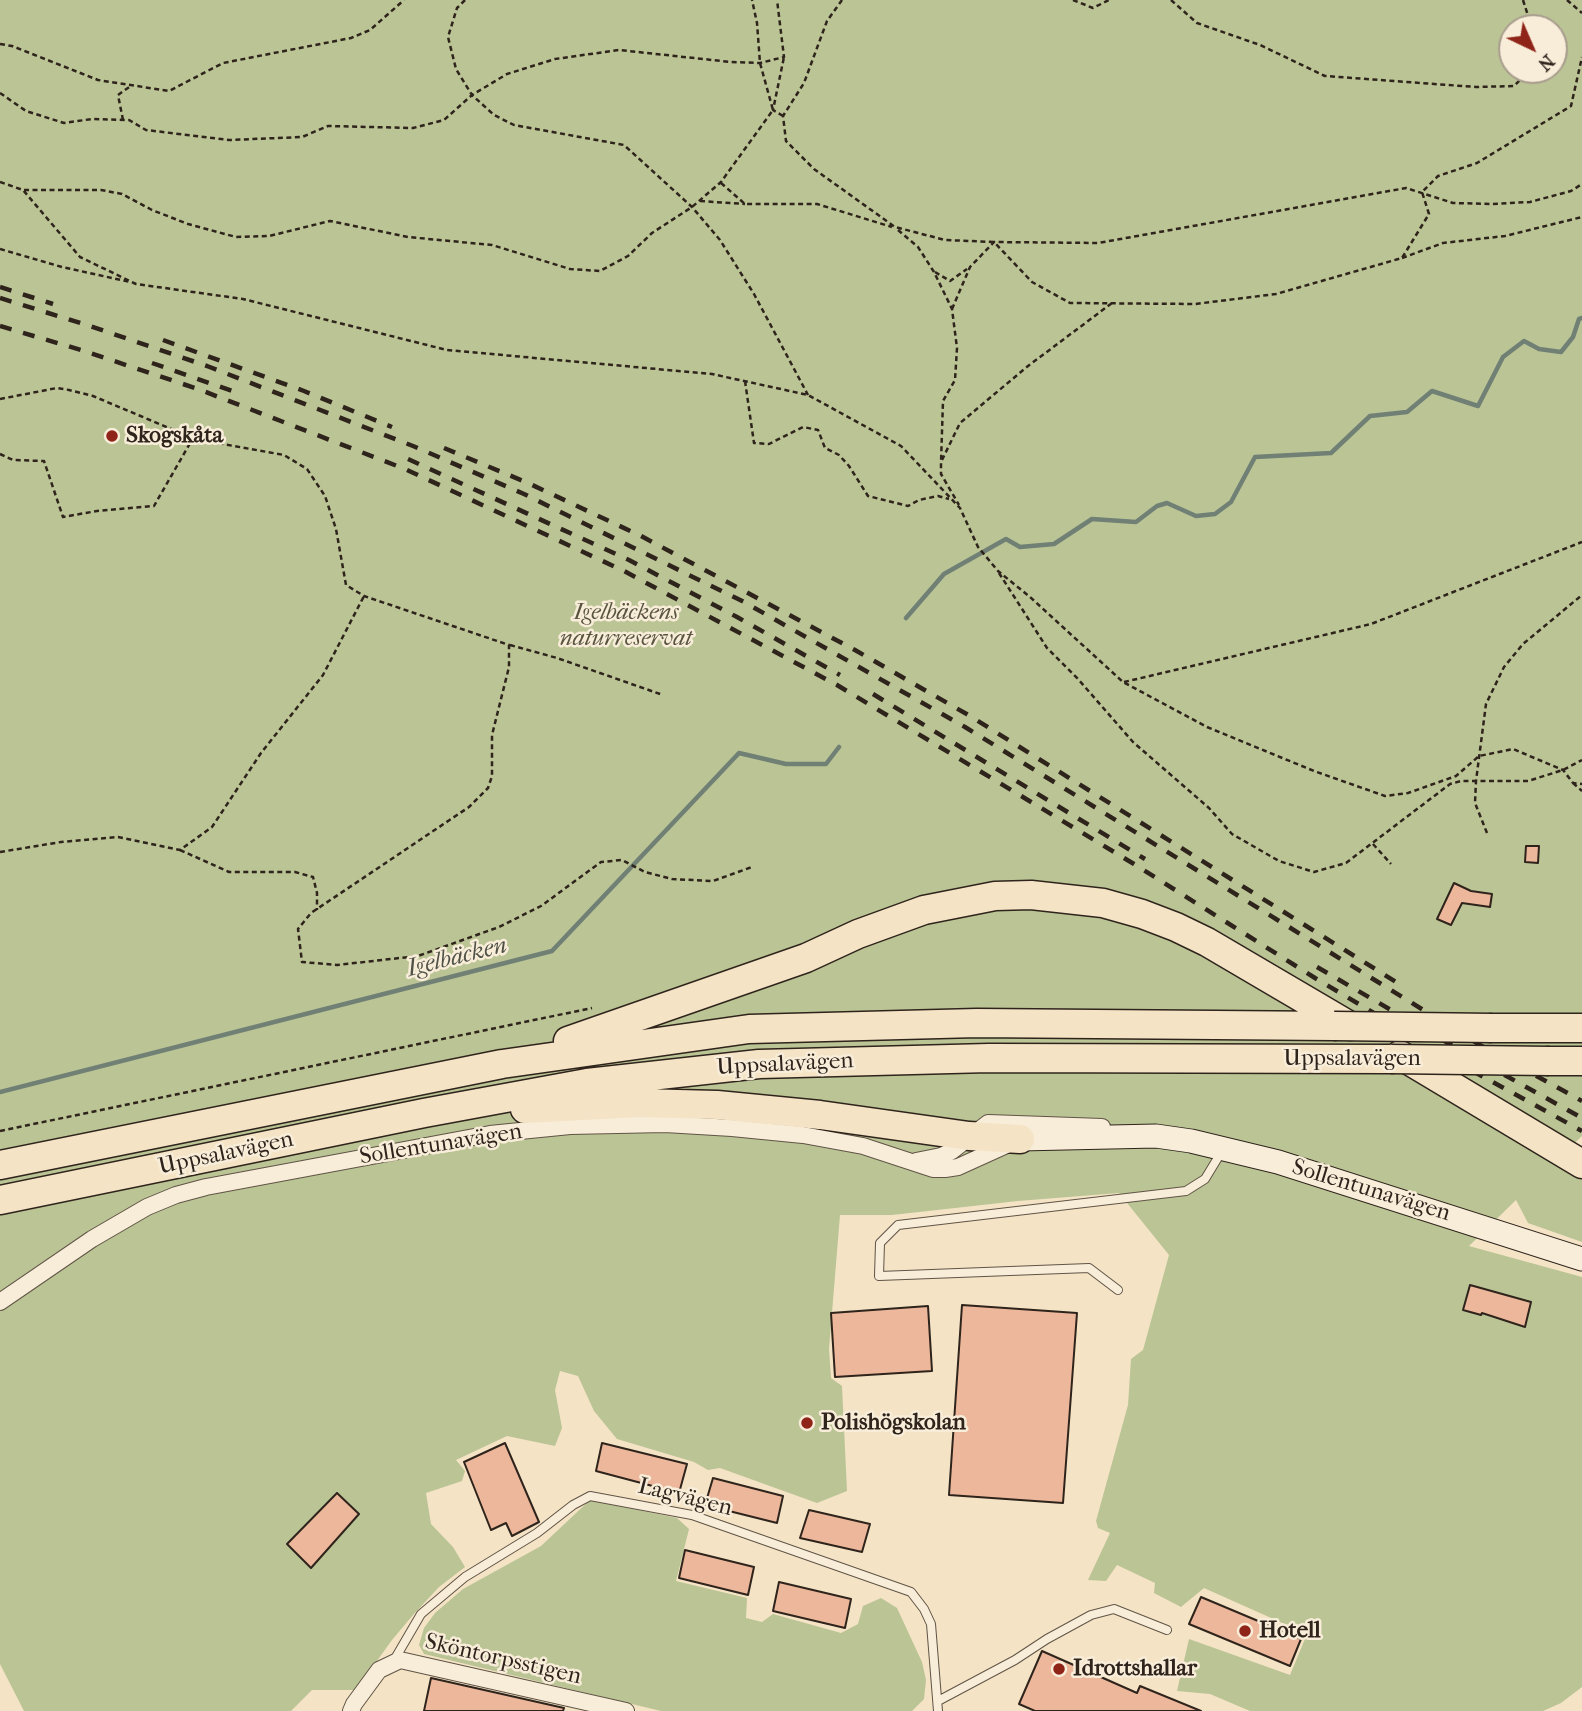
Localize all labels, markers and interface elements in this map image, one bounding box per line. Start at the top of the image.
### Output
north arrow [1498,14,1568,84]
text: N [1533,50,1559,76]
place label: Skogskåta [126,422,223,450]
marker: Skogskåta [104,428,120,444]
park label: Igelbäckens naturreservat [560,599,692,653]
water label: Igelbäcken [404,932,510,984]
street label: Uppsalavägen [1283,1045,1421,1073]
street label: Uppsalavägen [716,1048,854,1082]
street label: Sollentunavägen [358,1119,524,1171]
street label: Uppsalavägen [156,1126,296,1182]
street label: Sollentunavägen [1288,1154,1454,1228]
place label: Polishögskolan [821,1409,966,1437]
marker: Polishögskolan [799,1415,815,1431]
street label: Lagvägen [635,1473,735,1523]
place label: Hotell [1259,1617,1321,1645]
marker: Hotell [1237,1623,1253,1639]
street label: Sköntorpsstigen [422,1629,584,1691]
place label: Idrottshallar [1073,1655,1197,1683]
marker: Idrottshallar [1051,1661,1067,1677]

